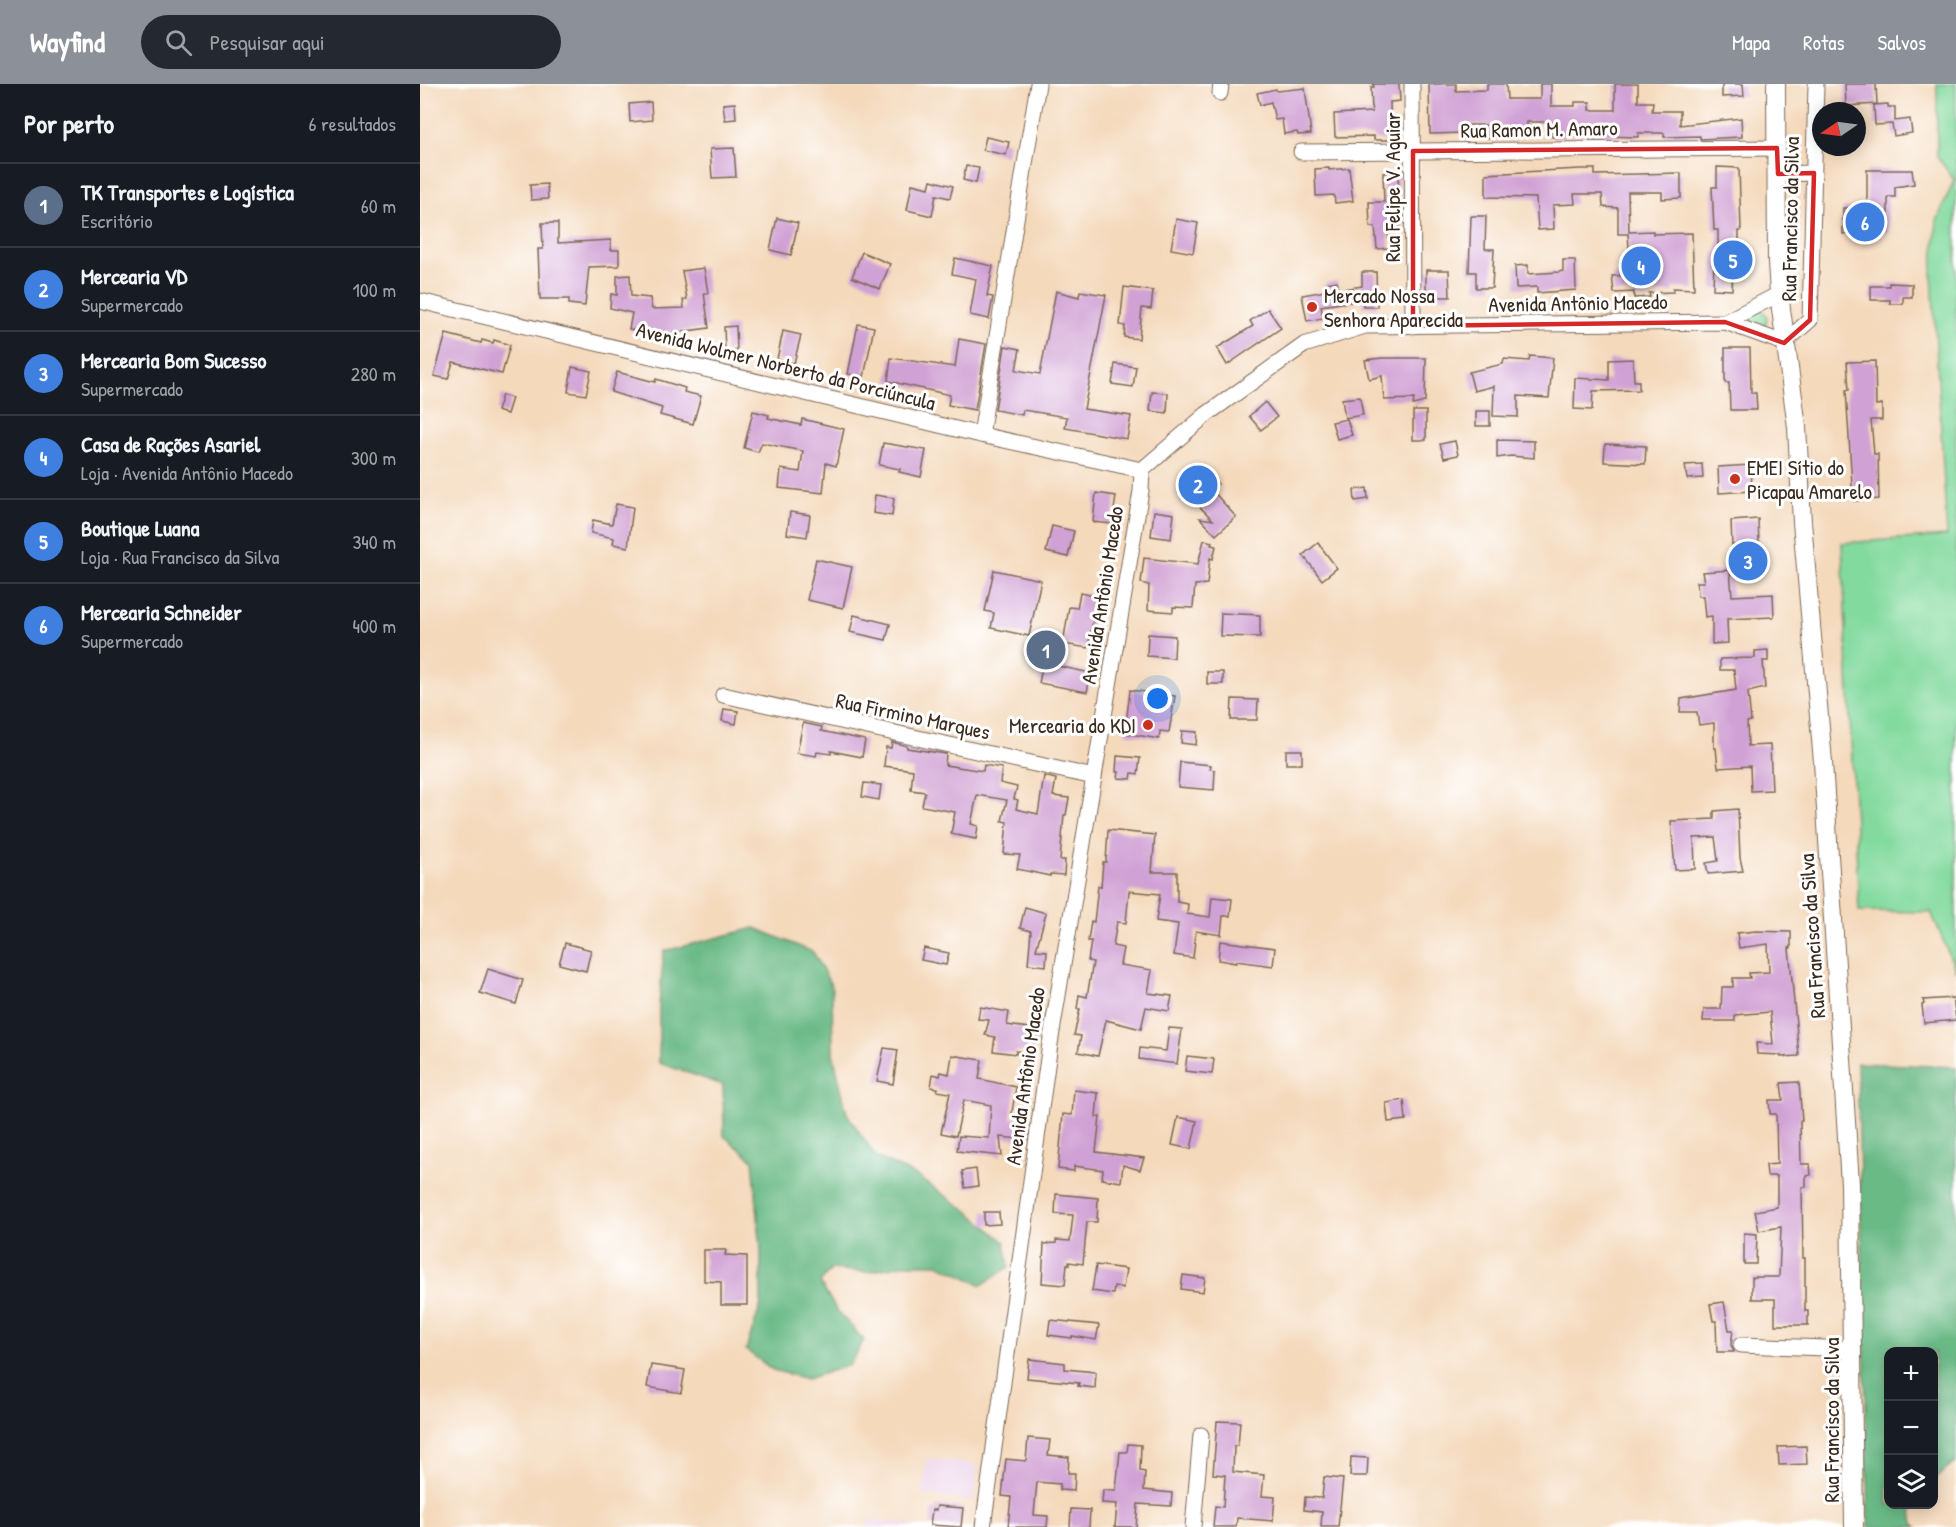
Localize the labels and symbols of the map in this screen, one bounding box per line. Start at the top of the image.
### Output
north arrow [1812,102,1866,156]
street label: Rua Felipe V. Aguiar [1378,112,1407,262]
street label: Rua Ramon M. Amaro [1460,113,1618,145]
street label: Rua Francisco da Silva [1774,136,1806,302]
pin: 6 [1846,200,1884,244]
pin: 5 [1714,238,1752,282]
pin: 4 [1622,244,1660,288]
place label: Mercado Nossa Senhora Aparecida [1324,281,1463,334]
street label: Avenida Antônio Macedo [1488,287,1668,319]
marker: Mercado Nossa Senhora Aparecida [1305,300,1319,314]
street label: Avenida Wolmer Norberto da Porciúncula [633,315,939,417]
place label: EMEI Sítio do Picapau Amarelo [1747,453,1872,506]
pin: 2 [1178,462,1218,508]
marker: EMEI Sítio do Picapau Amarelo [1728,472,1742,486]
street label: Avenida Antônio Macedo [1074,504,1130,686]
pin: 3 [1728,538,1768,584]
pin: 1 [1026,628,1066,672]
your location [1143,684,1172,713]
street label: Rua Firmino Marques [833,686,993,746]
place label: Mercearia do KDI [1009,711,1136,740]
marker: Mercearia do KDI [1141,718,1155,732]
street label: Rua Francisco da Silva [1792,853,1832,1019]
street label: Avenida Antônio Macedo [998,985,1052,1167]
street label: Rua Francisco da Silva [1817,1338,1846,1502]

